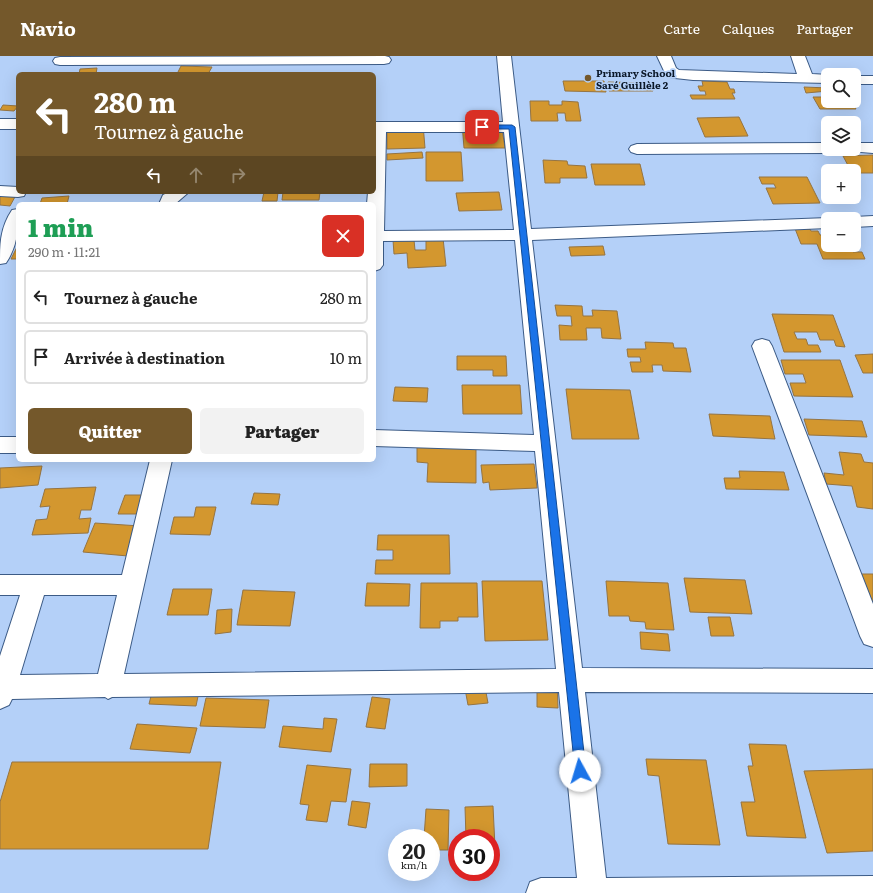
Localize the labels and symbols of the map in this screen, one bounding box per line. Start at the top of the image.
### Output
place label: Primary School Saré Guillèle 2 [596,65,676,92]
marker: Primary School Saré Guillèle 2 [583,73,593,83]
pin [465,110,499,144]
position arrow [559,750,601,792]
speed limit sign: 30 [448,829,500,881]

